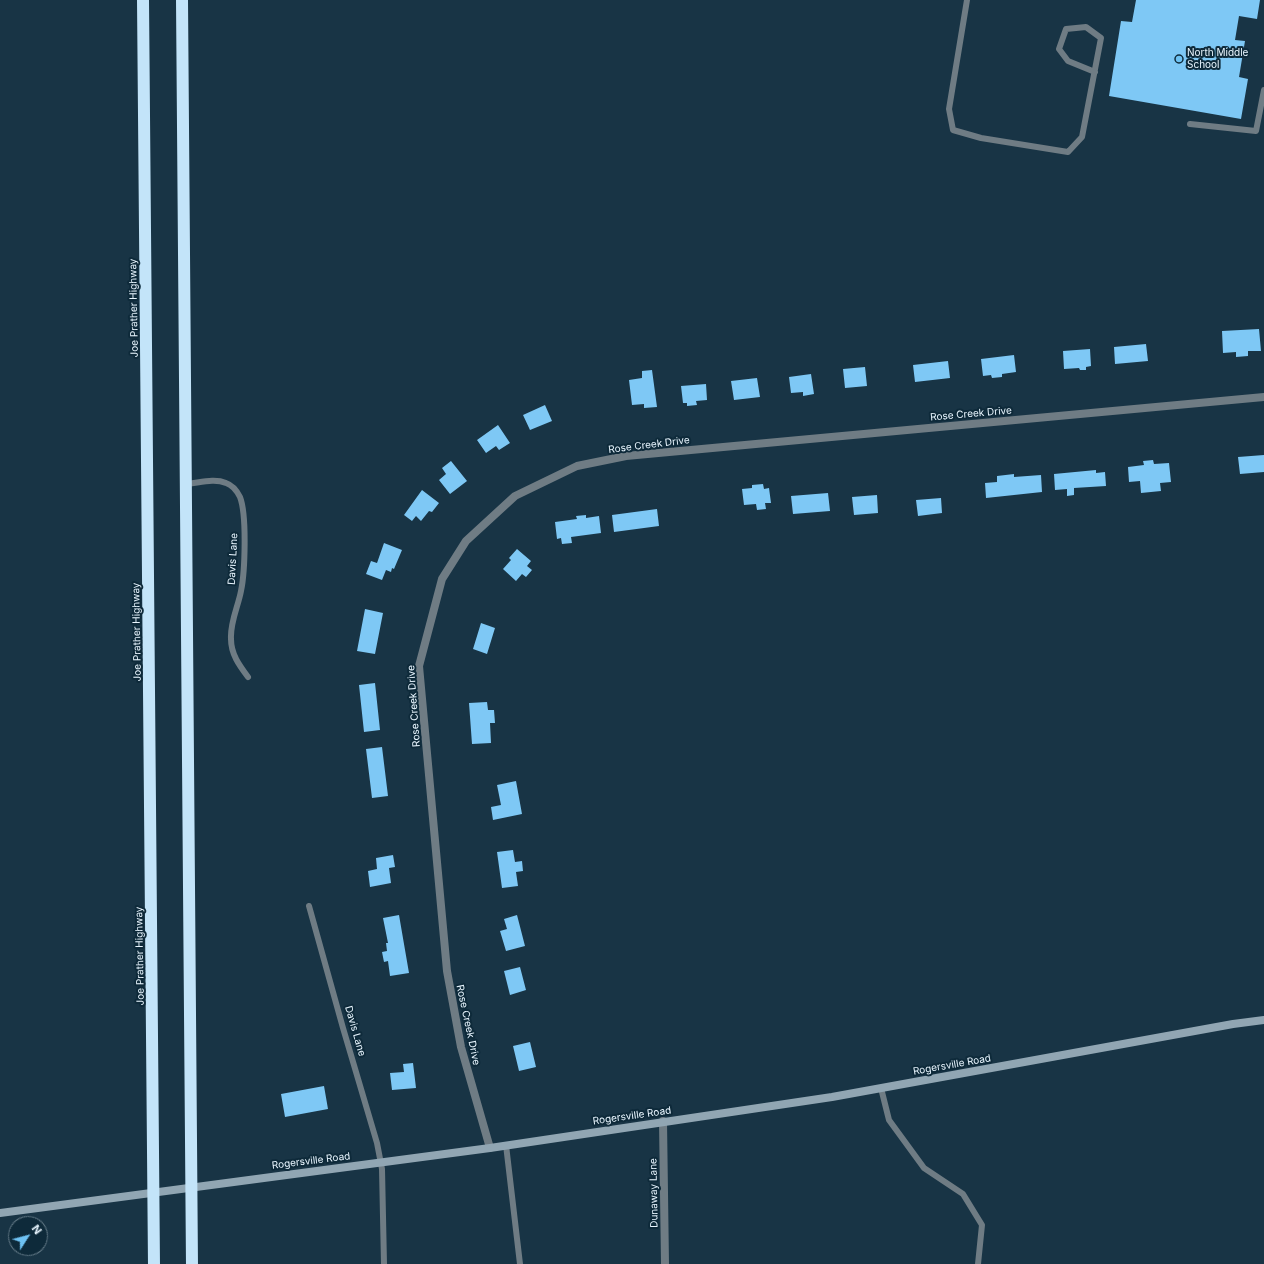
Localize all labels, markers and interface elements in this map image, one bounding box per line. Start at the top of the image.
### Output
place label: North Middle School [1187,47,1248,70]
marker: North Middle School [1174,54,1184,64]
street label: Joe Prather Highway [127,258,141,358]
street label: Rose Creek Drive [930,404,1012,424]
street label: Rose Creek Drive [608,434,690,456]
street label: Davis Lane [226,533,240,585]
street label: Joe Prather Highway [130,582,144,682]
street label: Rose Creek Drive [405,665,423,747]
street label: Joe Prather Highway [133,906,147,1006]
street label: Rose Creek Drive [454,984,482,1066]
street label: Davis Lane [342,1004,368,1058]
street label: Rogersville Road [912,1052,992,1078]
street label: Rogersville Road [592,1105,672,1127]
street label: Rogersville Road [271,1150,351,1172]
street label: Dunaway Lane [647,1158,661,1228]
north arrow [8,1216,48,1256]
text: N [29,1222,45,1237]

